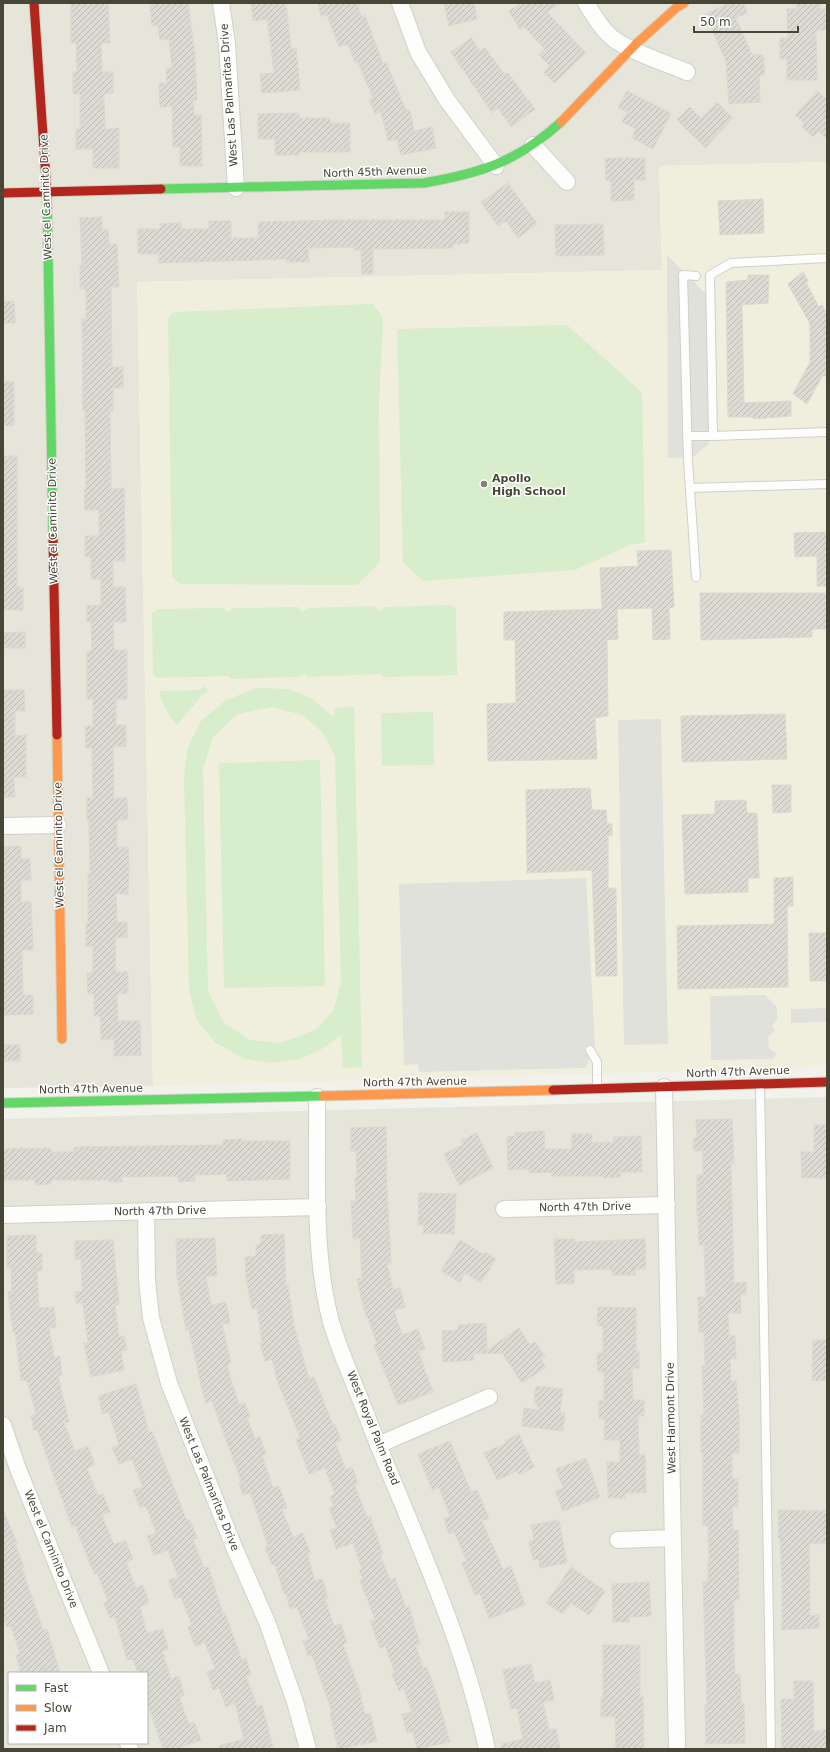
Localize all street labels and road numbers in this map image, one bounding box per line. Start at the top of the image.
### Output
street label: West Las Palmaritas Drive [218,23,240,167]
street label: West el Caminito Drive [37,134,55,260]
street label: North 45th Avenue [323,164,427,180]
street label: West el Caminito Drive [45,458,61,584]
street label: West el Caminito Drive [51,782,67,908]
street label: North 47th Avenue [686,1064,790,1080]
street label: North 47th Avenue [363,1075,467,1089]
street label: North 47th Avenue [39,1082,143,1096]
street label: North 47th Drive [539,1200,632,1214]
street label: North 47th Drive [114,1204,207,1218]
street label: West Harmont Drive [664,1362,678,1474]
street label: West Royal Palm Road [344,1369,402,1487]
street label: West Las Palmaritas Drive [176,1415,242,1553]
street label: West el Caminito Drive [21,1488,81,1610]

